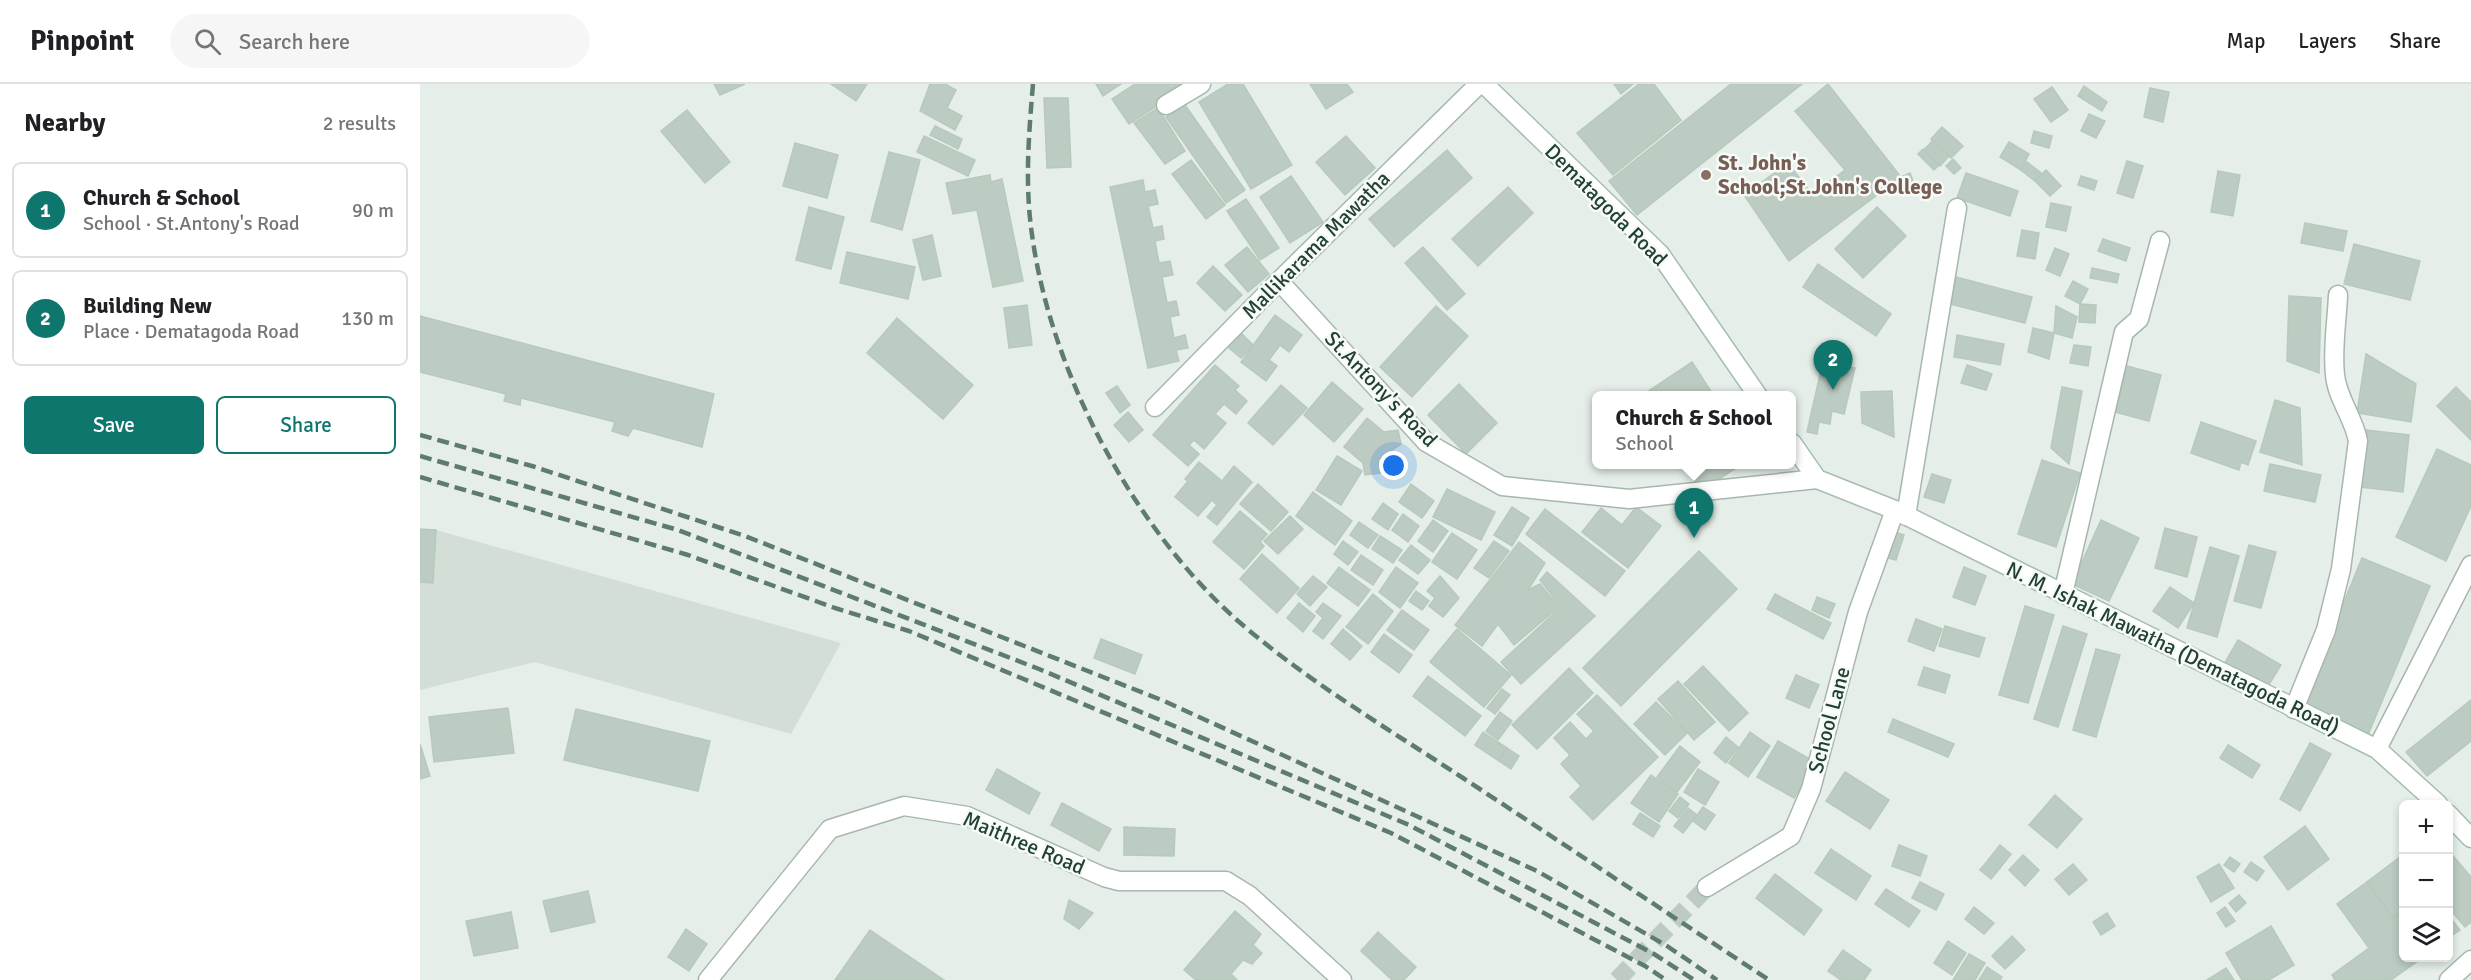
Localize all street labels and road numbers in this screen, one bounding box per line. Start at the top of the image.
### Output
street label: Dematagoda Road [1539,138,1673,272]
street label: Mallikarama Mawatha [1236,165,1396,325]
street label: St.Antony's Road [1319,326,1443,452]
street label: N. M. Ishak Mawatha (Dematagoda Road) [2002,556,2344,740]
street label: School Lane [1802,664,1856,776]
street label: Maithree Road [959,806,1089,880]

